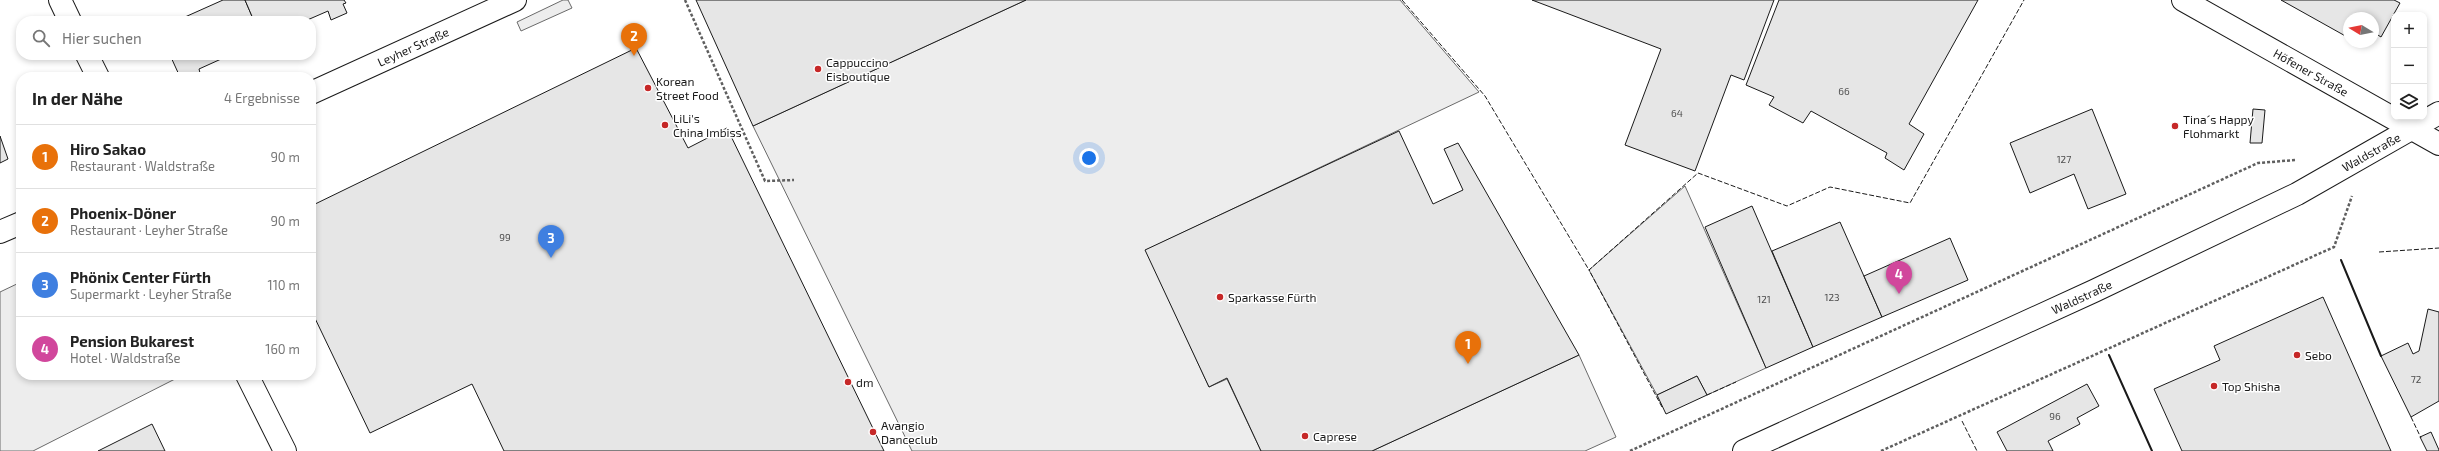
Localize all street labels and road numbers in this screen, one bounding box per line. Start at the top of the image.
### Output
street label: Leyher Straße [375,24,451,69]
street label: Höfener Straße [2271,45,2351,99]
street label: Waldstraße [2339,130,2403,174]
street label: Waldstraße [2049,277,2114,317]

